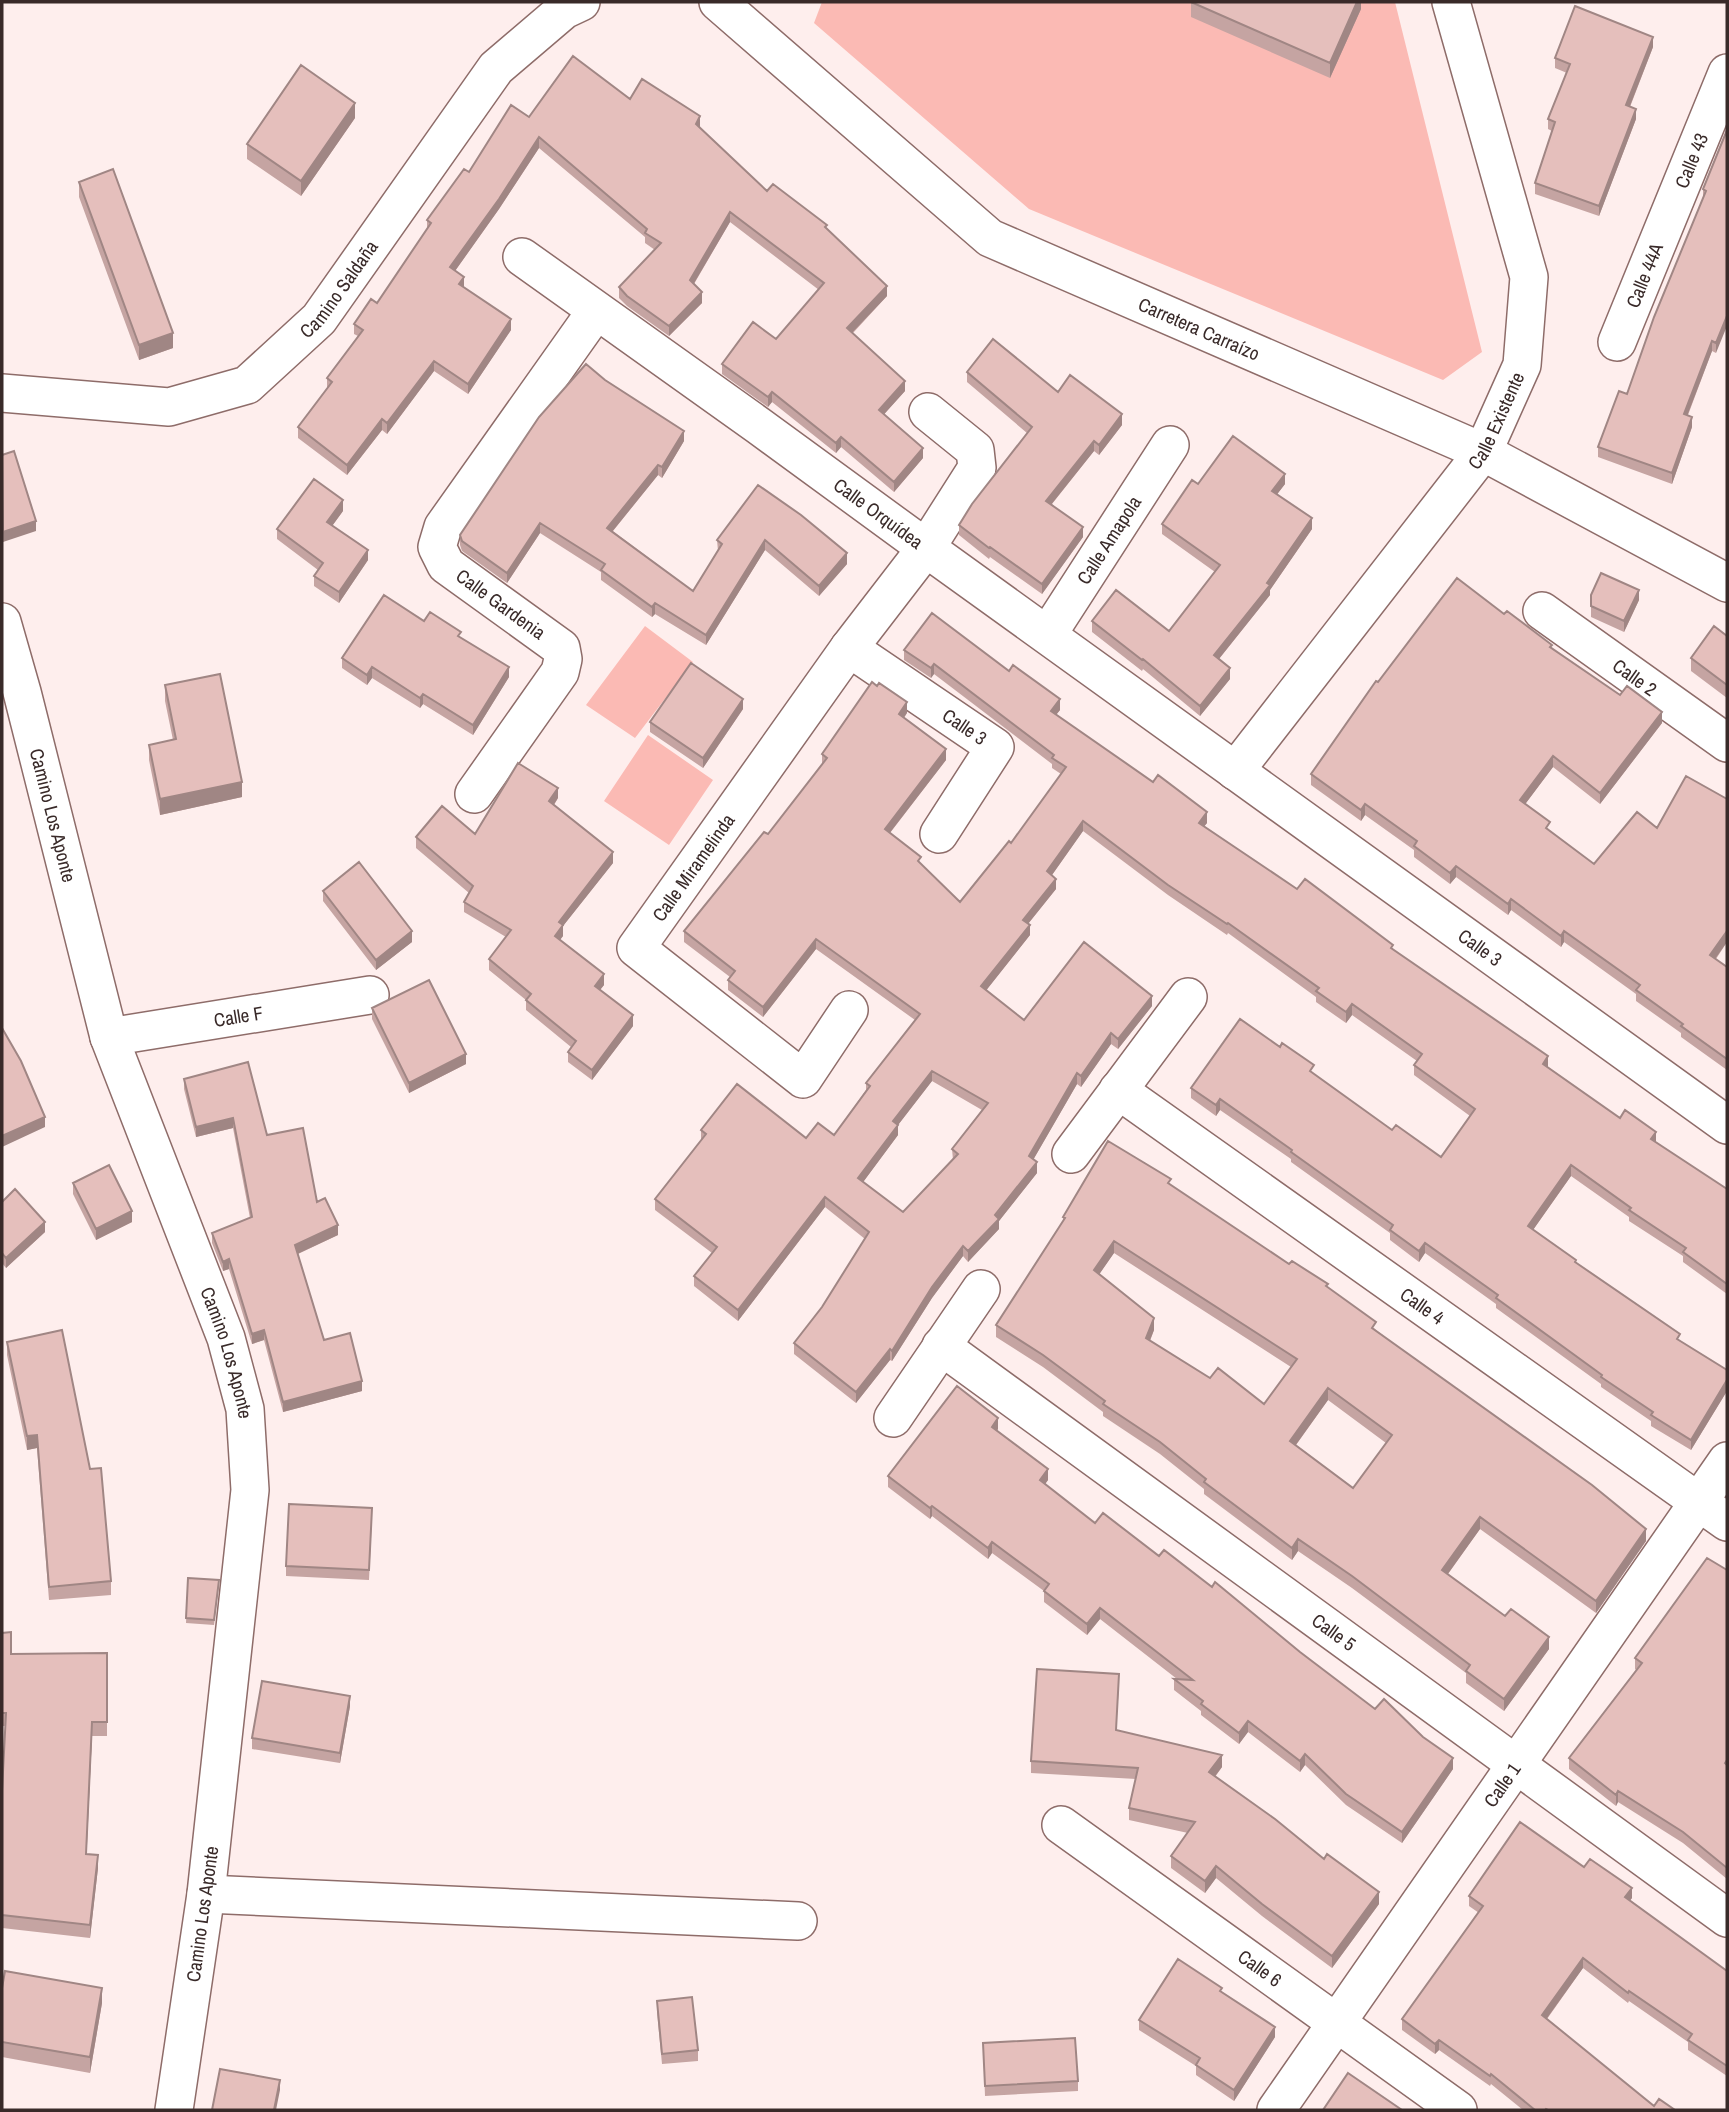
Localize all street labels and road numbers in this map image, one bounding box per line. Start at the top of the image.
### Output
street label: Calle 43 [1668,129,1714,192]
street label: Camino Saldaña [294,235,384,344]
street label: Calle 44A [1619,239,1669,312]
street label: Carretera Carraízo [1134,291,1264,367]
street label: Calle Existente [1461,368,1530,475]
street label: Calle Orquídea [828,472,929,555]
street label: Calle Amapola [1071,490,1147,589]
street label: Calle Gardenia [451,563,551,646]
street label: Calle 2 [1607,653,1662,702]
street label: Calle 3 [937,702,992,751]
street label: Camino Los Aponte [24,746,82,885]
street label: Calle Miramelinda [646,808,741,927]
street label: Calle 3 [1453,923,1508,972]
street label: Calle F [212,999,265,1033]
street label: Calle 4 [1395,1281,1450,1331]
street label: Camino Los Aponte [194,1283,259,1419]
street label: Calle 5 [1307,1607,1362,1657]
street label: Calle 1 [1477,1757,1527,1812]
street label: Camino Los Aponte [180,1844,224,1984]
street label: Calle 6 [1233,1943,1287,1993]

